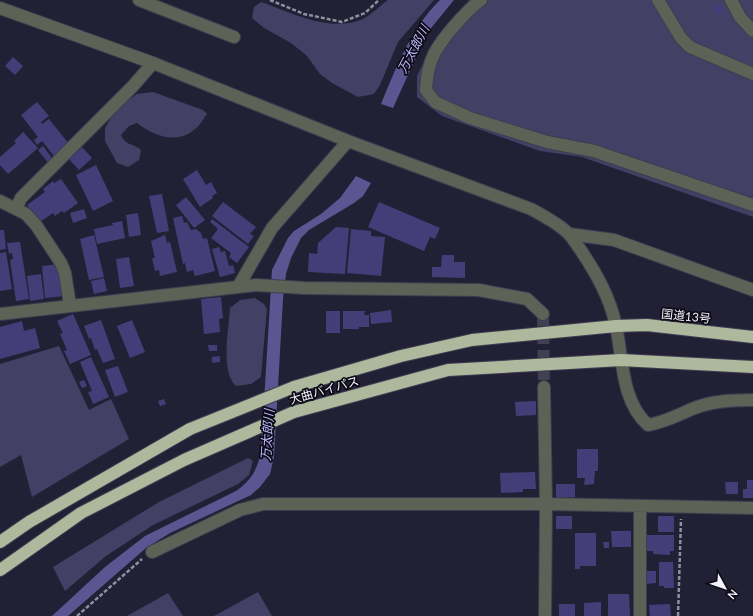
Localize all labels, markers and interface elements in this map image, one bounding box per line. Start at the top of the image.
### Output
water label: 万太郎川 [394,21,433,76]
street label: 国道13号 [660,306,712,326]
street label: 大曲バイパス [287,373,361,407]
water label: 万太郎川 [257,407,277,462]
north arrow [705,568,745,608]
text: N [725,587,741,602]

